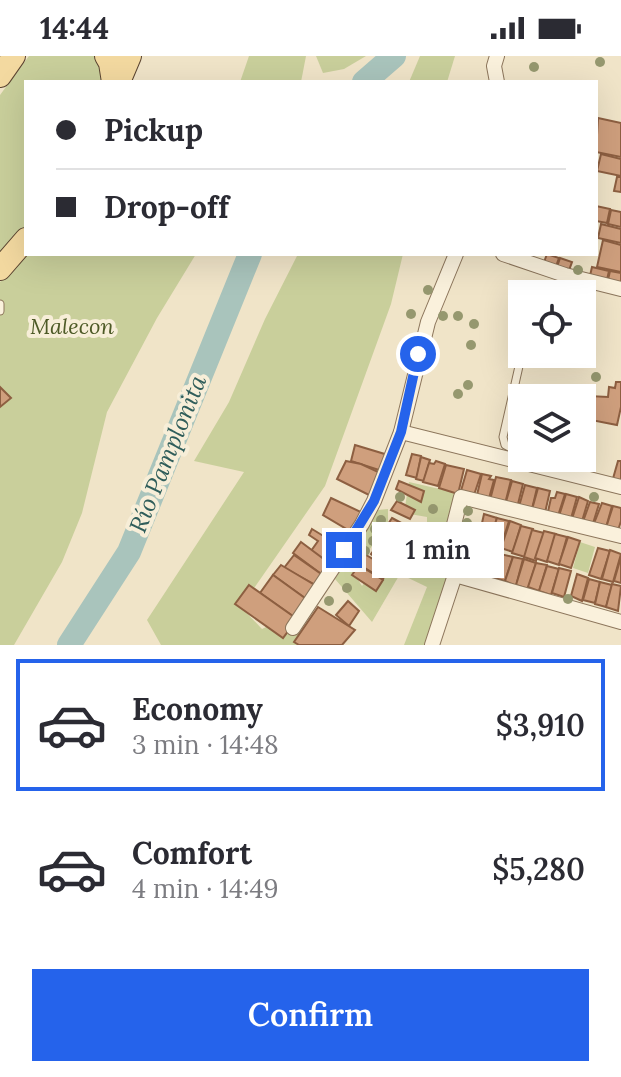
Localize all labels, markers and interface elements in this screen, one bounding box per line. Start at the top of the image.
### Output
text: 14:44 [40,9,109,47]
text: Pickup [104,111,203,149]
text: Drop-off [104,188,229,226]
map controls [508,280,596,472]
button: locate [508,280,596,368]
park label: Malecon [30,312,115,340]
route start [400,336,436,372]
water label: Río Pamplonita [122,370,214,537]
button: layers [508,384,596,472]
callout: 1 min [372,522,504,578]
route end [326,532,362,568]
text: 1 min [405,533,471,566]
icon: car [36,689,108,761]
text: Economy [132,690,263,728]
text: $3,910 [496,706,585,744]
text: 3 min · 14:48 [132,728,279,761]
icon: car [36,833,108,905]
text: Comfort [132,834,252,872]
text: $5,280 [492,850,585,888]
text: 4 min · 14:49 [132,872,279,905]
button: Confirm [32,969,589,1061]

